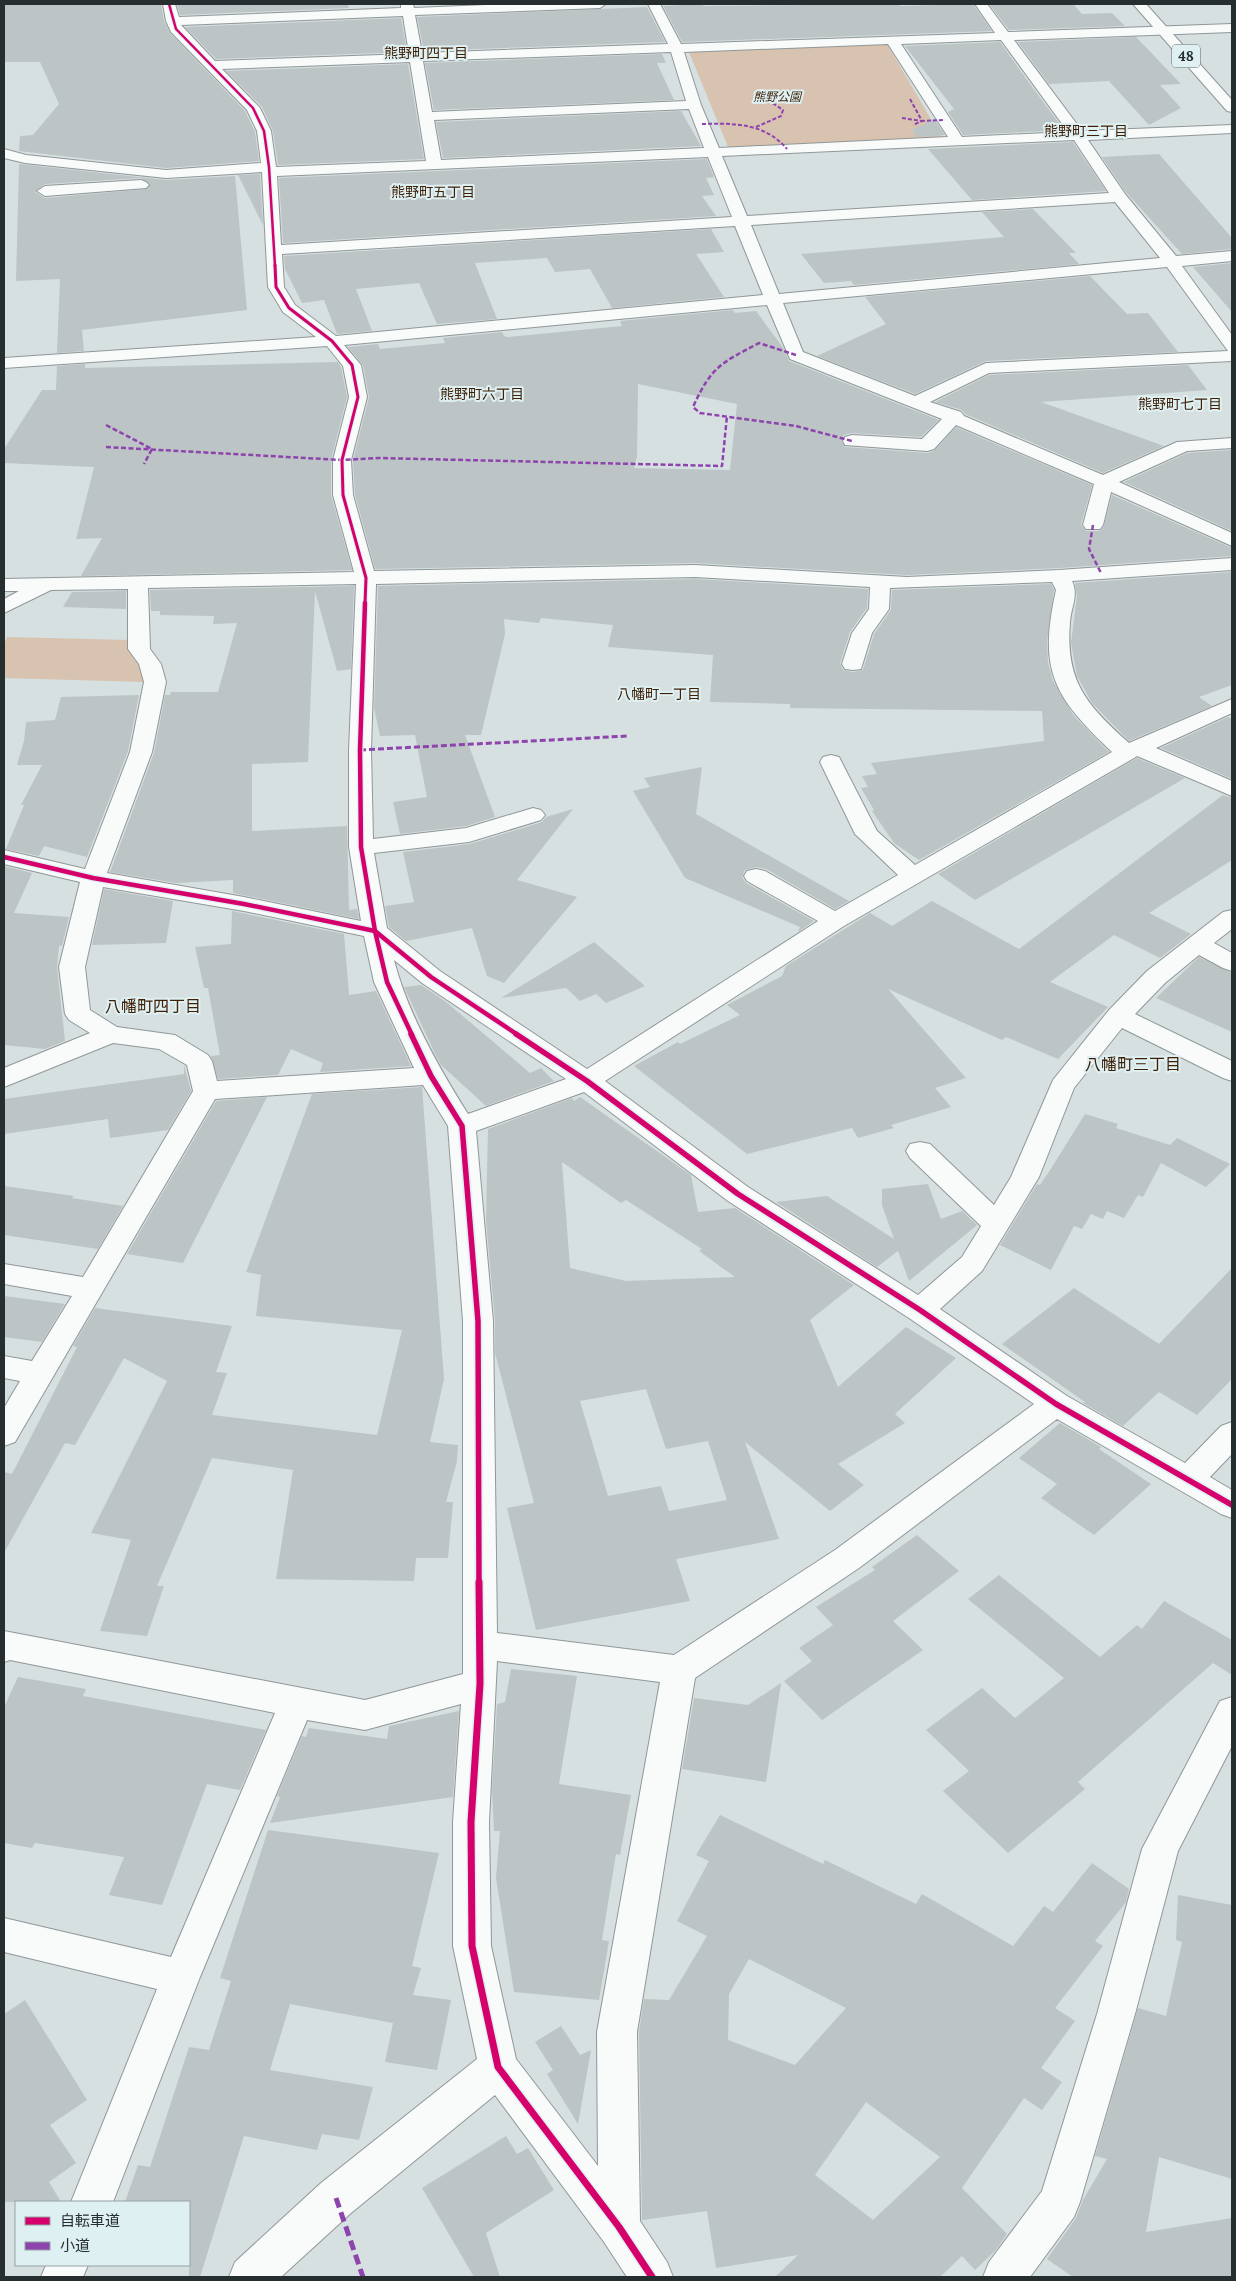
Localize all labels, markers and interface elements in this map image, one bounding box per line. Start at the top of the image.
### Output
district label: 熊野町四丁目 [384,44,468,62]
road number: 48 [1172,44,1200,68]
park label: 熊野公園 [753,89,803,104]
district label: 熊野町三丁目 [1044,122,1128,140]
district label: 熊野町五丁目 [391,183,475,201]
district label: 熊野町六丁目 [440,385,524,403]
district label: 熊野町七丁目 [1138,395,1222,413]
district label: 八幡町一丁目 [617,685,701,703]
district label: 八幡町四丁目 [105,996,201,1016]
district label: 八幡町三丁目 [1085,1054,1181,1074]
legend [15,2201,190,2266]
text: 自転車道 [60,2211,120,2230]
text: 小道 [60,2236,90,2255]

